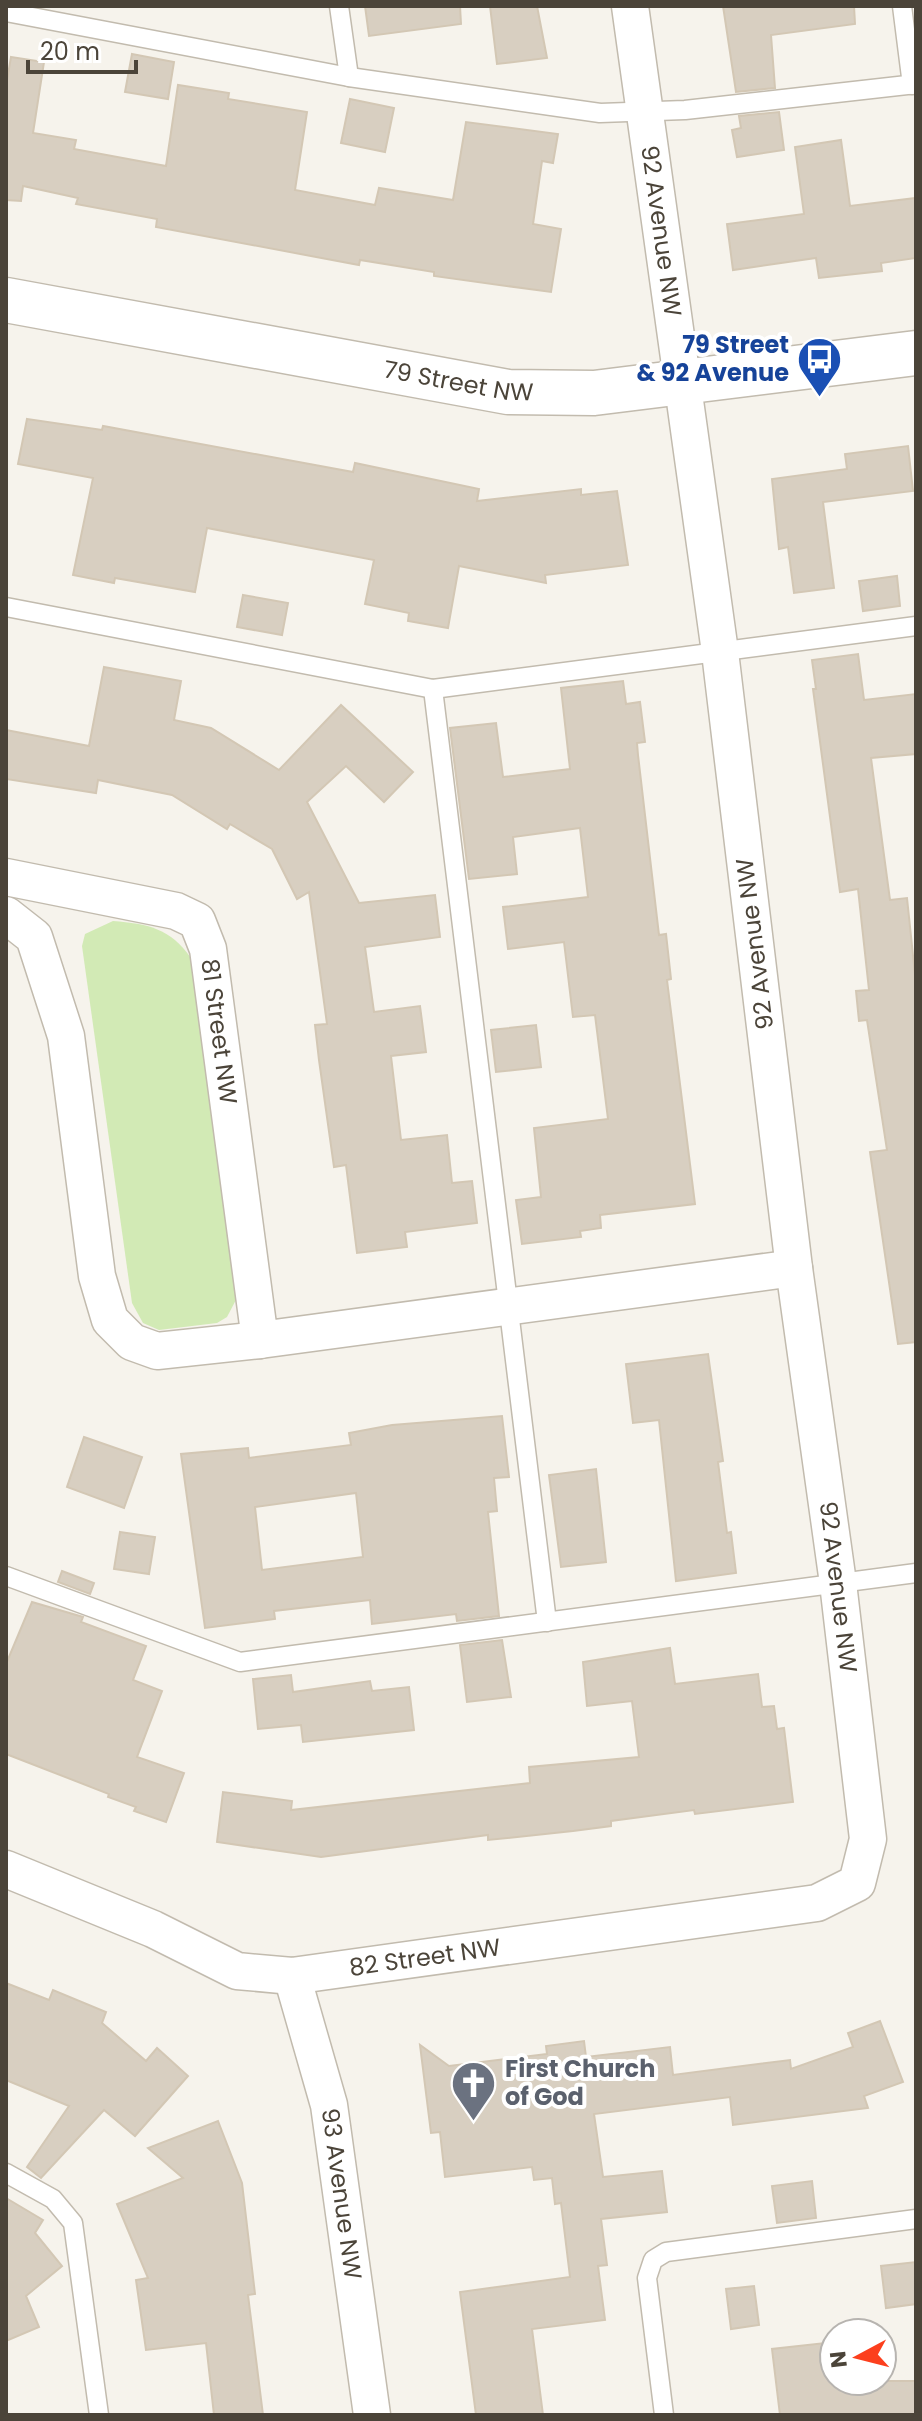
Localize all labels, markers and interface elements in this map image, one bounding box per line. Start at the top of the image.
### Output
scale bar [28,24,136,74]
text: 20 m [40,35,100,68]
street label: 92 Avenue NW [633,143,690,318]
place label: 79 Street & 92 Avenue [637,328,789,389]
bus stop icon: 79 Street & 92 Avenue [796,335,844,398]
street label: 79 Street NW [381,353,534,408]
street label: 92 Avenue NW [728,857,781,1032]
street label: 81 Street NW [193,957,245,1106]
street label: 92 Avenue NW [812,1499,865,1674]
street label: 82 Street NW [347,1930,503,1984]
place label: First Church of God [505,2052,655,2113]
church icon: First Church of God [450,2059,498,2122]
street label: 93 Avenue NW [314,2106,370,2282]
north arrow [818,2317,898,2397]
text: N [822,2349,855,2369]

